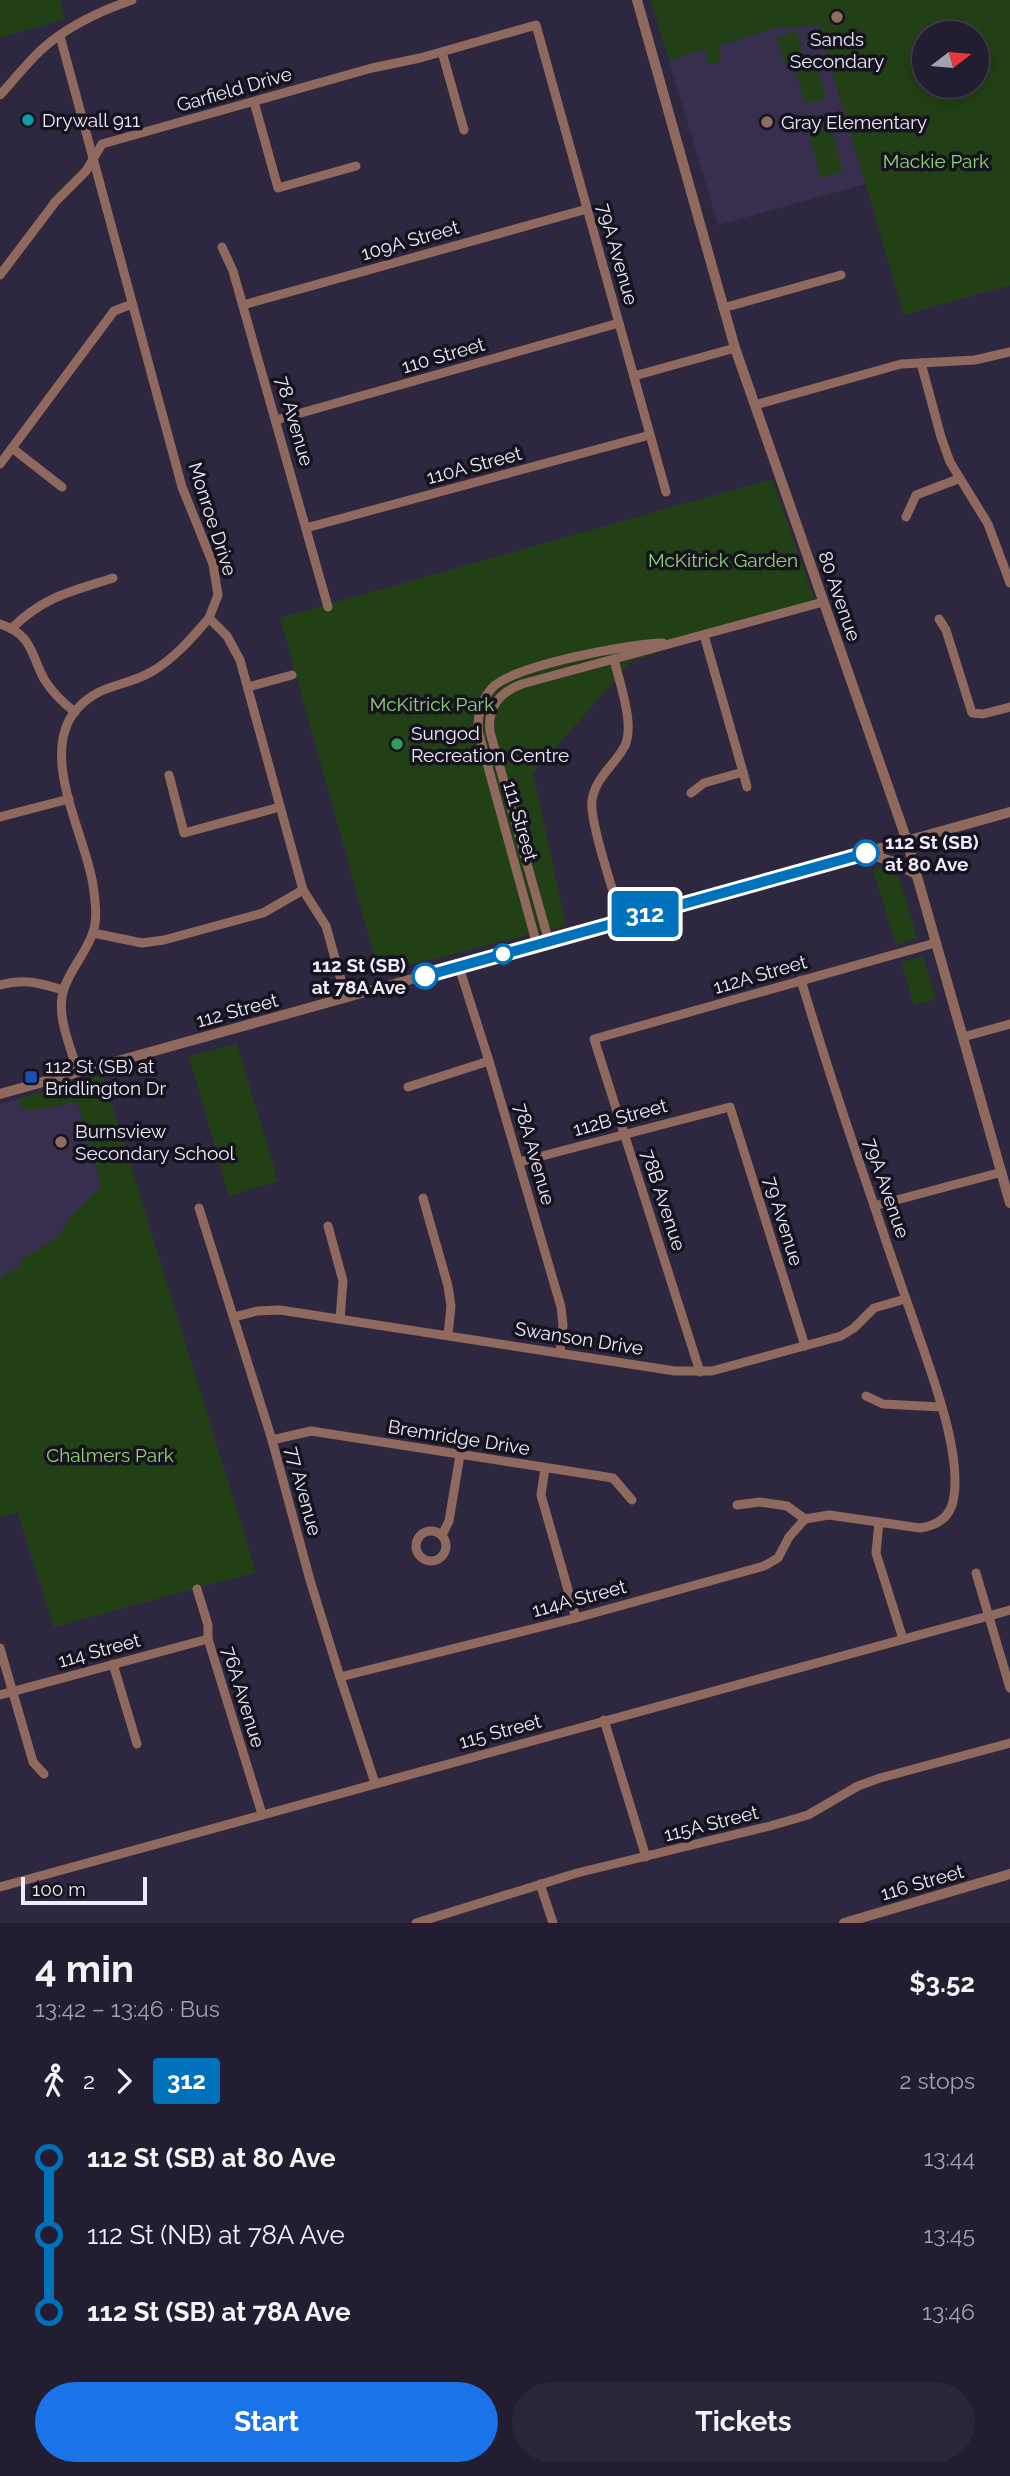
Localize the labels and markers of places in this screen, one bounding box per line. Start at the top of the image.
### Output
marker: Sands Secondary [829,9,845,25]
place label: Sands Secondary [790,28,884,72]
place label: Drywall 911 [42,109,140,131]
place label: Gray Elementary [781,111,927,133]
marker: Drywall 911 [20,112,36,128]
marker: Gray Elementary [759,114,775,130]
place label: Sungod Recreation Centre [411,722,569,766]
marker: Sungod Recreation Centre [389,736,405,752]
place label: 112 St (SB) at 80 Ave [885,831,979,875]
marker: 112 St (SB) at 80 Ave [853,840,879,866]
unlabelled marker [493,944,513,964]
place label: 112 St (SB) at 78A Ave [312,954,406,998]
marker: 112 St (SB) at 78A Ave [412,963,438,989]
place label: 112 St (SB) at Bridlington Dr [45,1055,166,1099]
marker: 112 St (SB) at Bridlington Dr [23,1069,39,1085]
place label: Burnsview Secondary School [75,1120,236,1164]
marker: Burnsview Secondary School [53,1134,69,1150]

